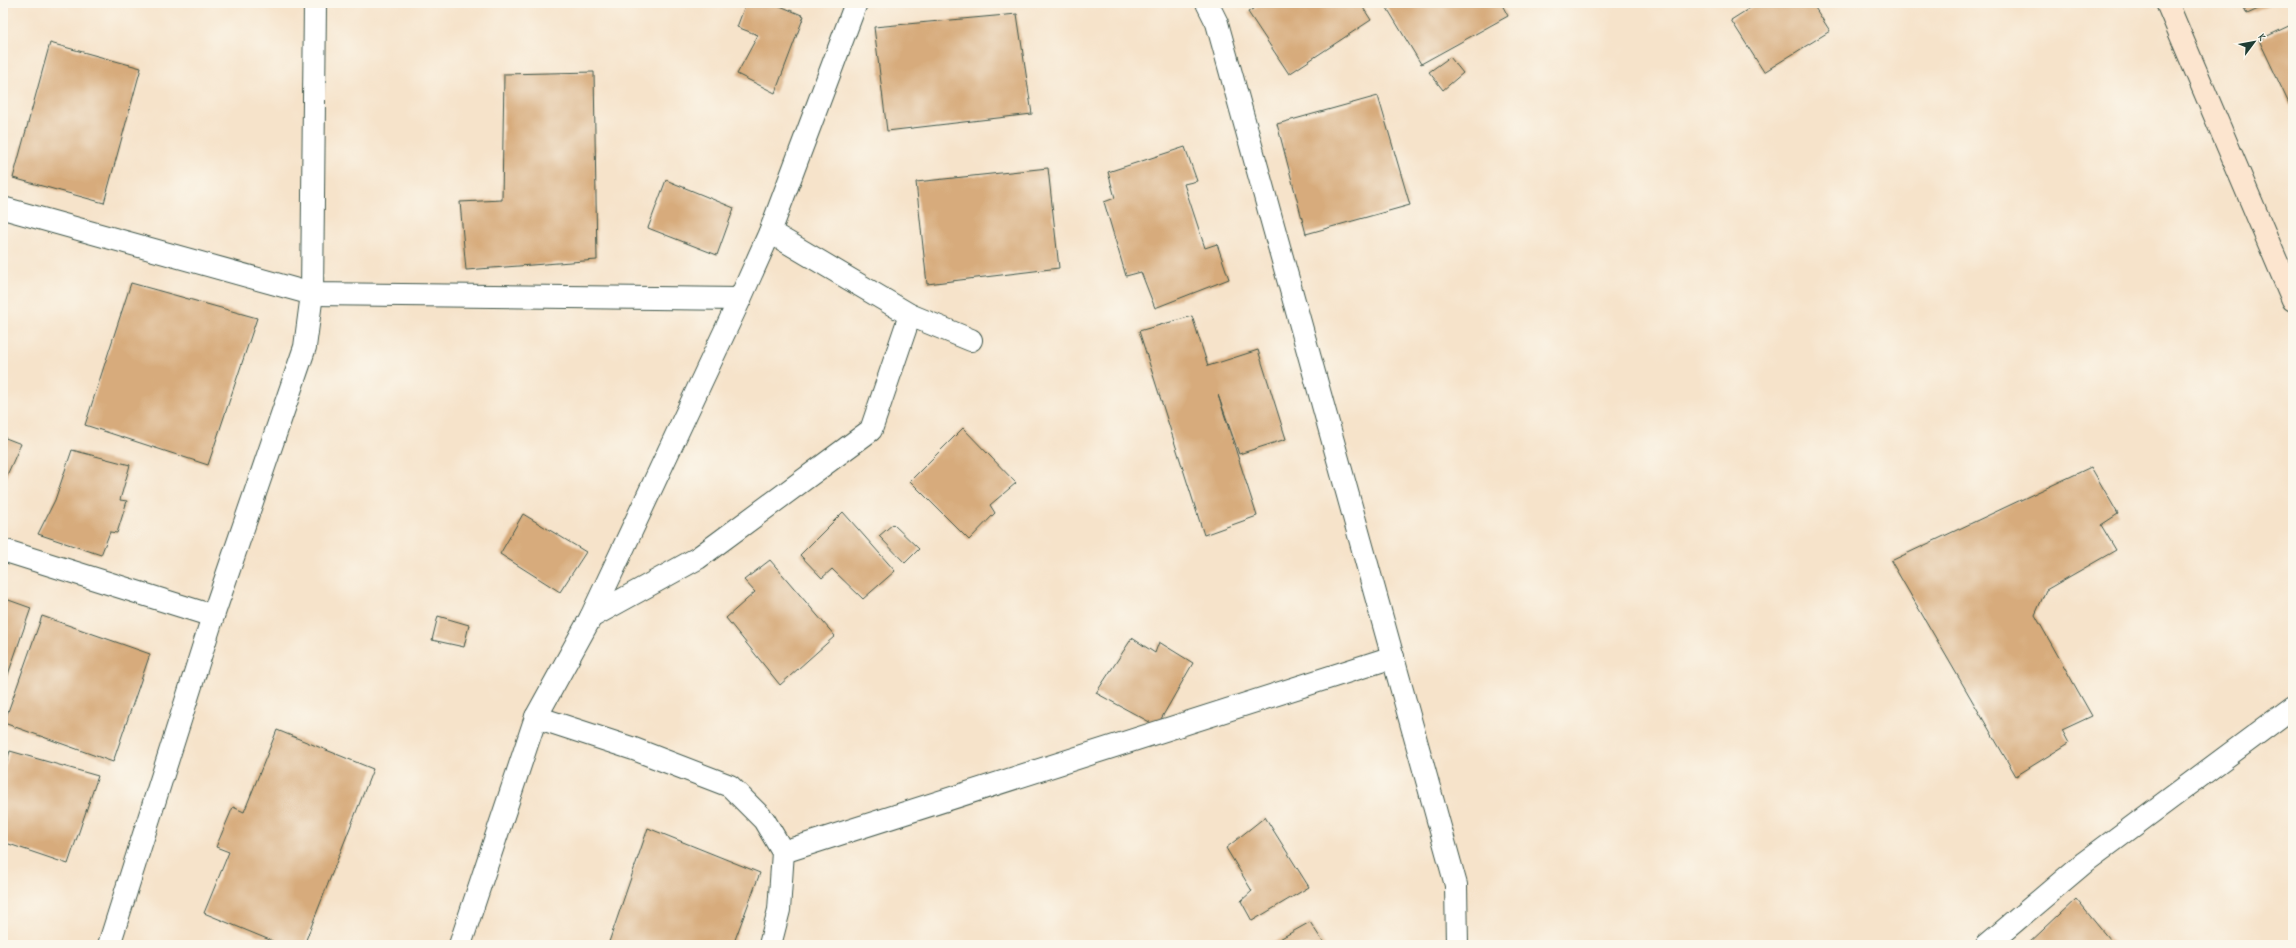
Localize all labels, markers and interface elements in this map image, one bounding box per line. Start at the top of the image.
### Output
north arrow [2234,22,2274,62]
text: K [2253,31,2270,44]

